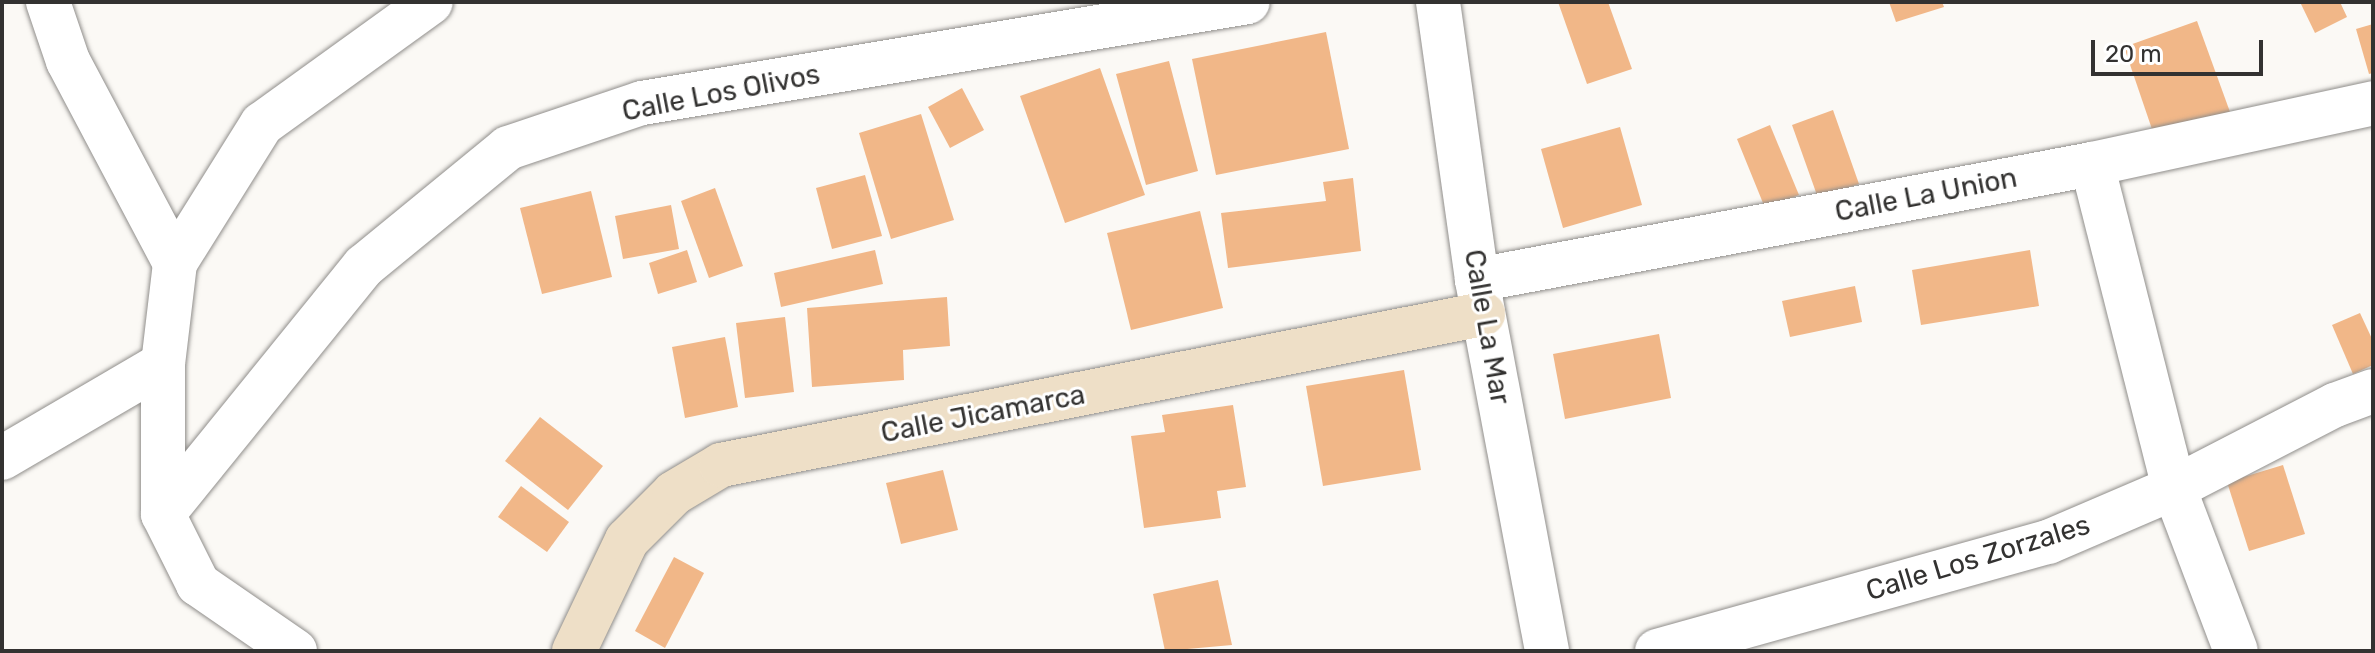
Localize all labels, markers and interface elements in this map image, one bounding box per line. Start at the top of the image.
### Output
scale bar [2095,24,2267,74]
text: 20 m [2105,40,2162,68]
street label: Calle Los Olivos [619,57,823,129]
street label: Calle La Union [1832,161,2020,229]
street label: Calle La Mar [1457,247,1517,407]
street label: Calle Jicamarca [878,378,1088,450]
street label: Calle Los Zorzales [1862,508,2094,608]

